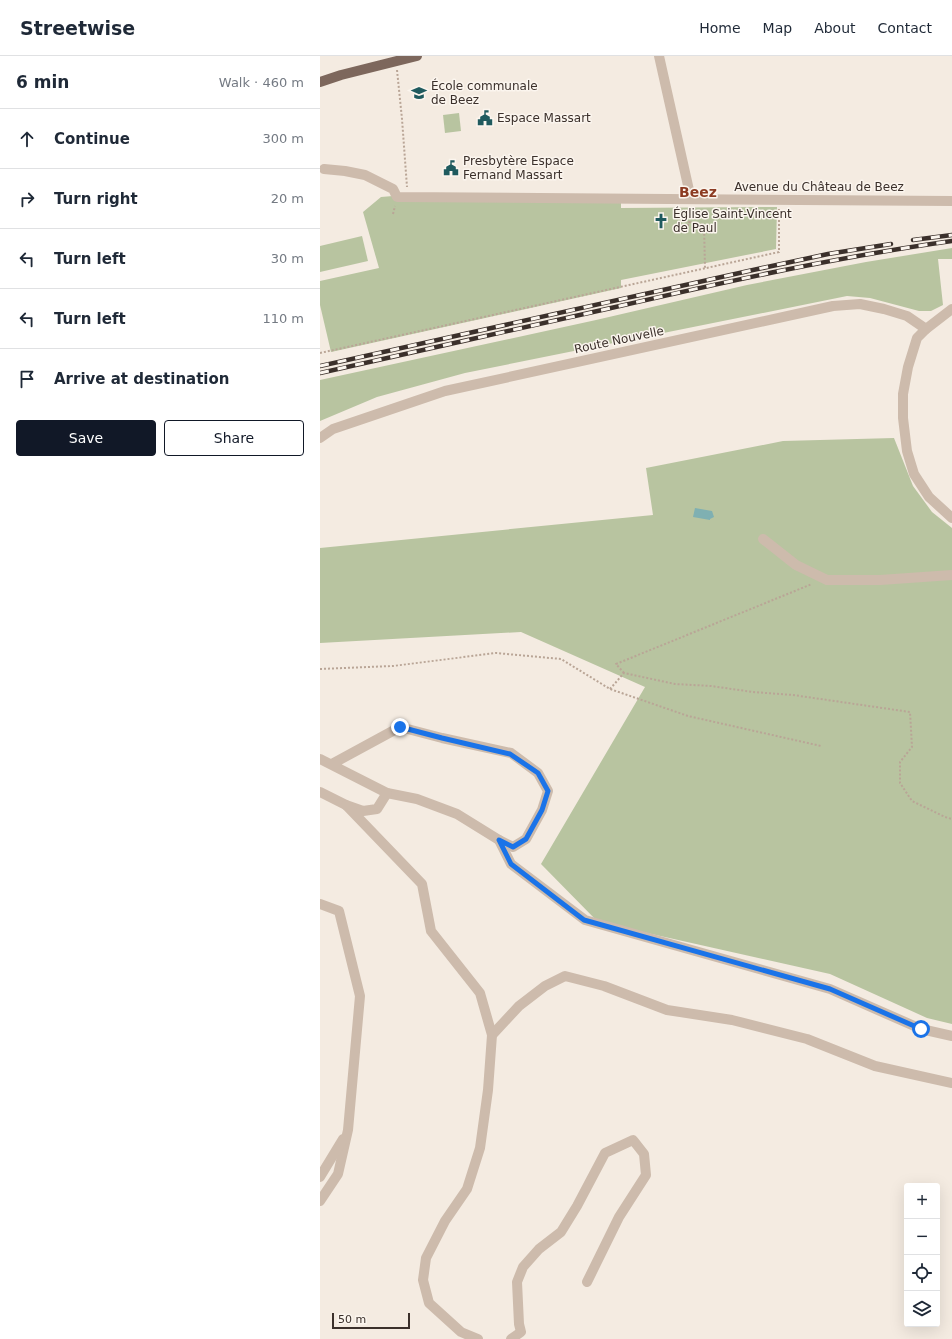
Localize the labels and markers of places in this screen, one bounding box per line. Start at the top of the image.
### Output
place label: École communale de Beez [431,78,538,107]
school or university icon: École communale de Beez [410,84,428,102]
public building icon: Espace Massart [476,109,494,127]
place label: Espace Massart [497,111,591,125]
place label: Presbytère Espace Fernand Massart [463,154,574,182]
public building icon: Presbytère Espace Fernand Massart [442,159,460,177]
place label: Église Saint-Vincent de Paul [673,206,792,235]
church icon: Église Saint-Vincent de Paul [652,212,670,230]

